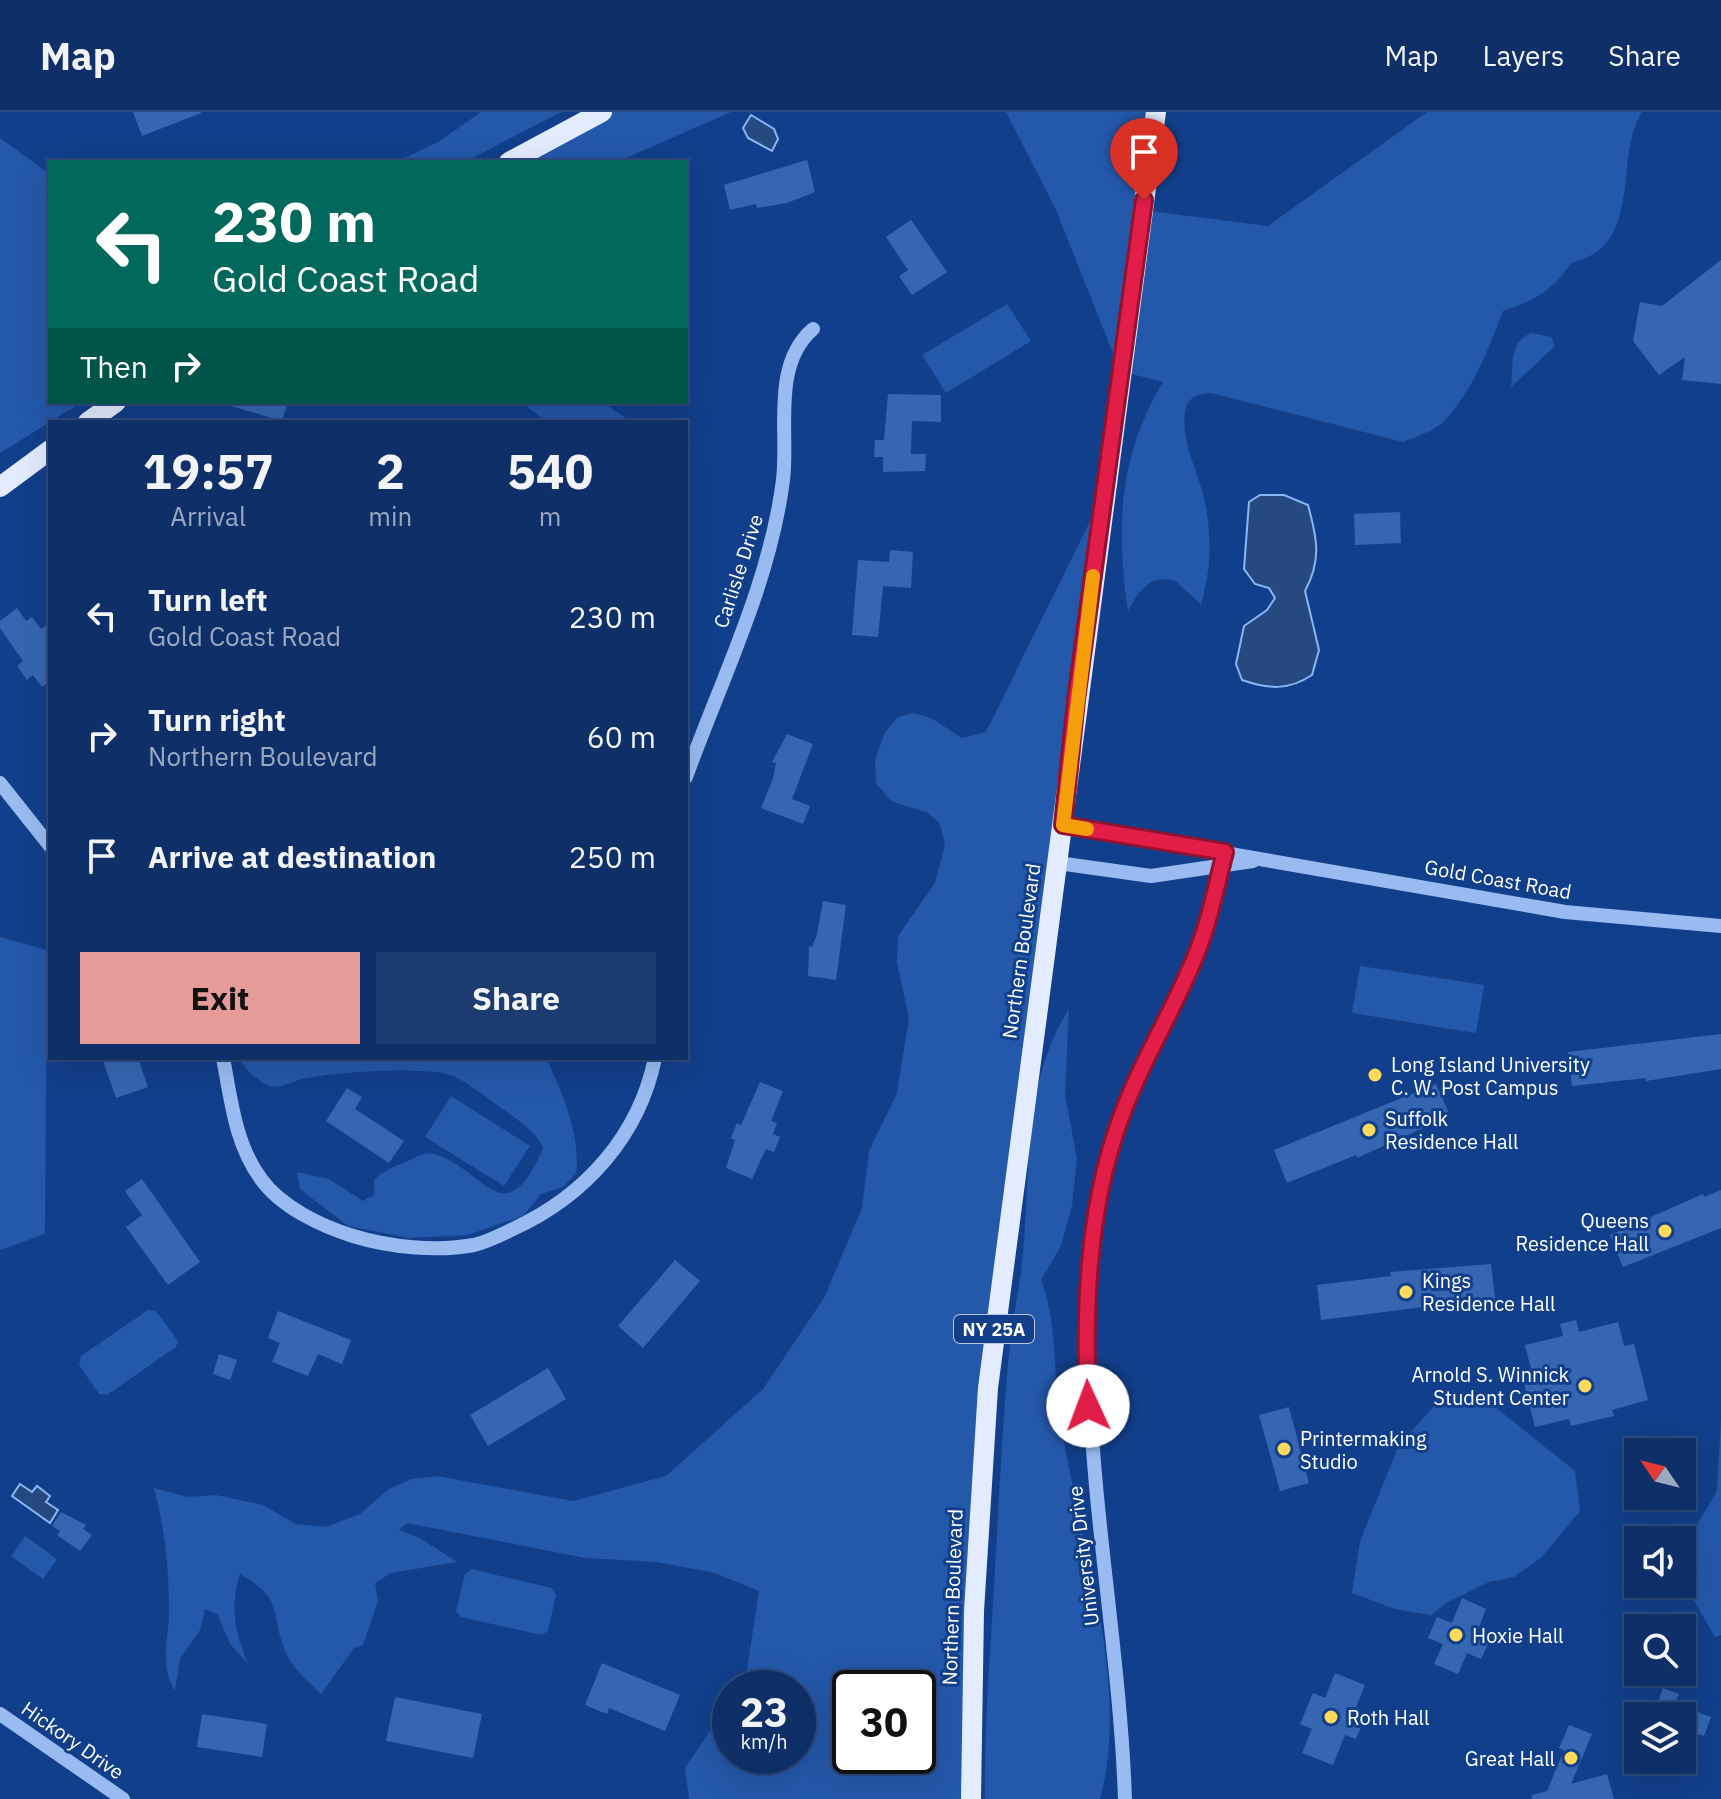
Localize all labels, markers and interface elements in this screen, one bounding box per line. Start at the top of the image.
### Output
text: Map [40,31,116,80]
text: Map [1384,37,1438,74]
text: Layers [1482,37,1564,74]
text: Share [1608,37,1681,74]
pin [1110,118,1178,200]
icon: arrive [1122,130,1166,174]
text: 230 m [212,185,376,257]
icon: left [80,192,184,296]
text: Gold Coast Road [212,255,479,302]
icon: right [164,344,208,388]
text: Then [80,347,148,386]
text: 19:57 [143,440,274,502]
text: 2 [376,440,405,502]
text: 540 [507,440,593,502]
text: Arrival [170,499,246,533]
text: min [368,499,412,533]
text: m [539,499,561,533]
street label: Carlisle Drive [707,511,769,631]
text: Turn left [148,580,267,619]
icon: left [80,594,124,638]
text: 230 m [569,597,656,636]
text: Gold Coast Road [148,619,341,653]
text: Turn right [148,700,286,739]
icon: right [80,714,124,758]
text: 60 m [587,717,656,756]
text: Northern Boulevard [148,739,378,773]
icon: arrive [80,834,124,878]
text: Arrive at destination [148,837,436,876]
text: 250 m [569,837,656,876]
street label: Gold Coast Road [1423,853,1573,905]
street label: Northern Boulevard [995,862,1047,1040]
button: Exit [80,952,360,1044]
button: Share [376,952,656,1044]
place label: Long Island University C. W. Post Campus [1391,1051,1590,1101]
marker: Long Island University C. W. Post Campus [1366,1066,1384,1084]
place label: Suffolk Residence Hall [1385,1105,1518,1155]
marker: Suffolk Residence Hall [1360,1121,1378,1139]
place label: Queens Residence Hall [1516,1207,1649,1257]
marker: Queens Residence Hall [1656,1222,1674,1240]
place label: Kings Residence Hall [1422,1267,1555,1317]
marker: Kings Residence Hall [1397,1283,1415,1301]
road number: NY 25A [954,1315,1034,1343]
place label: Arnold S. Winnick Student Center [1412,1361,1569,1411]
position arrow [1046,1364,1130,1448]
marker: Arnold S. Winnick Student Center [1576,1377,1594,1395]
place label: Printermaking Studio [1300,1425,1427,1475]
north arrow [1624,1438,1696,1510]
map controls [1624,1438,1696,1774]
marker: Printermaking Studio [1275,1440,1293,1458]
street label: University Drive [1061,1484,1105,1628]
street label: Northern Boulevard [935,1508,969,1686]
button: sound [1624,1526,1696,1598]
button: search [1624,1614,1696,1686]
place label: Hoxie Hall [1472,1622,1564,1649]
marker: Hoxie Hall [1447,1626,1465,1644]
speed limit sign: 30 [832,1670,936,1774]
text: 23 [740,1686,788,1738]
street label: Hickory Drive [16,1695,130,1785]
button: layers [1624,1702,1696,1774]
place label: Roth Hall [1347,1704,1429,1731]
marker: Roth Hall [1322,1708,1340,1726]
text: km/h [740,1728,788,1755]
place label: Great Hall [1465,1745,1555,1772]
marker: Great Hall [1562,1749,1580,1767]

